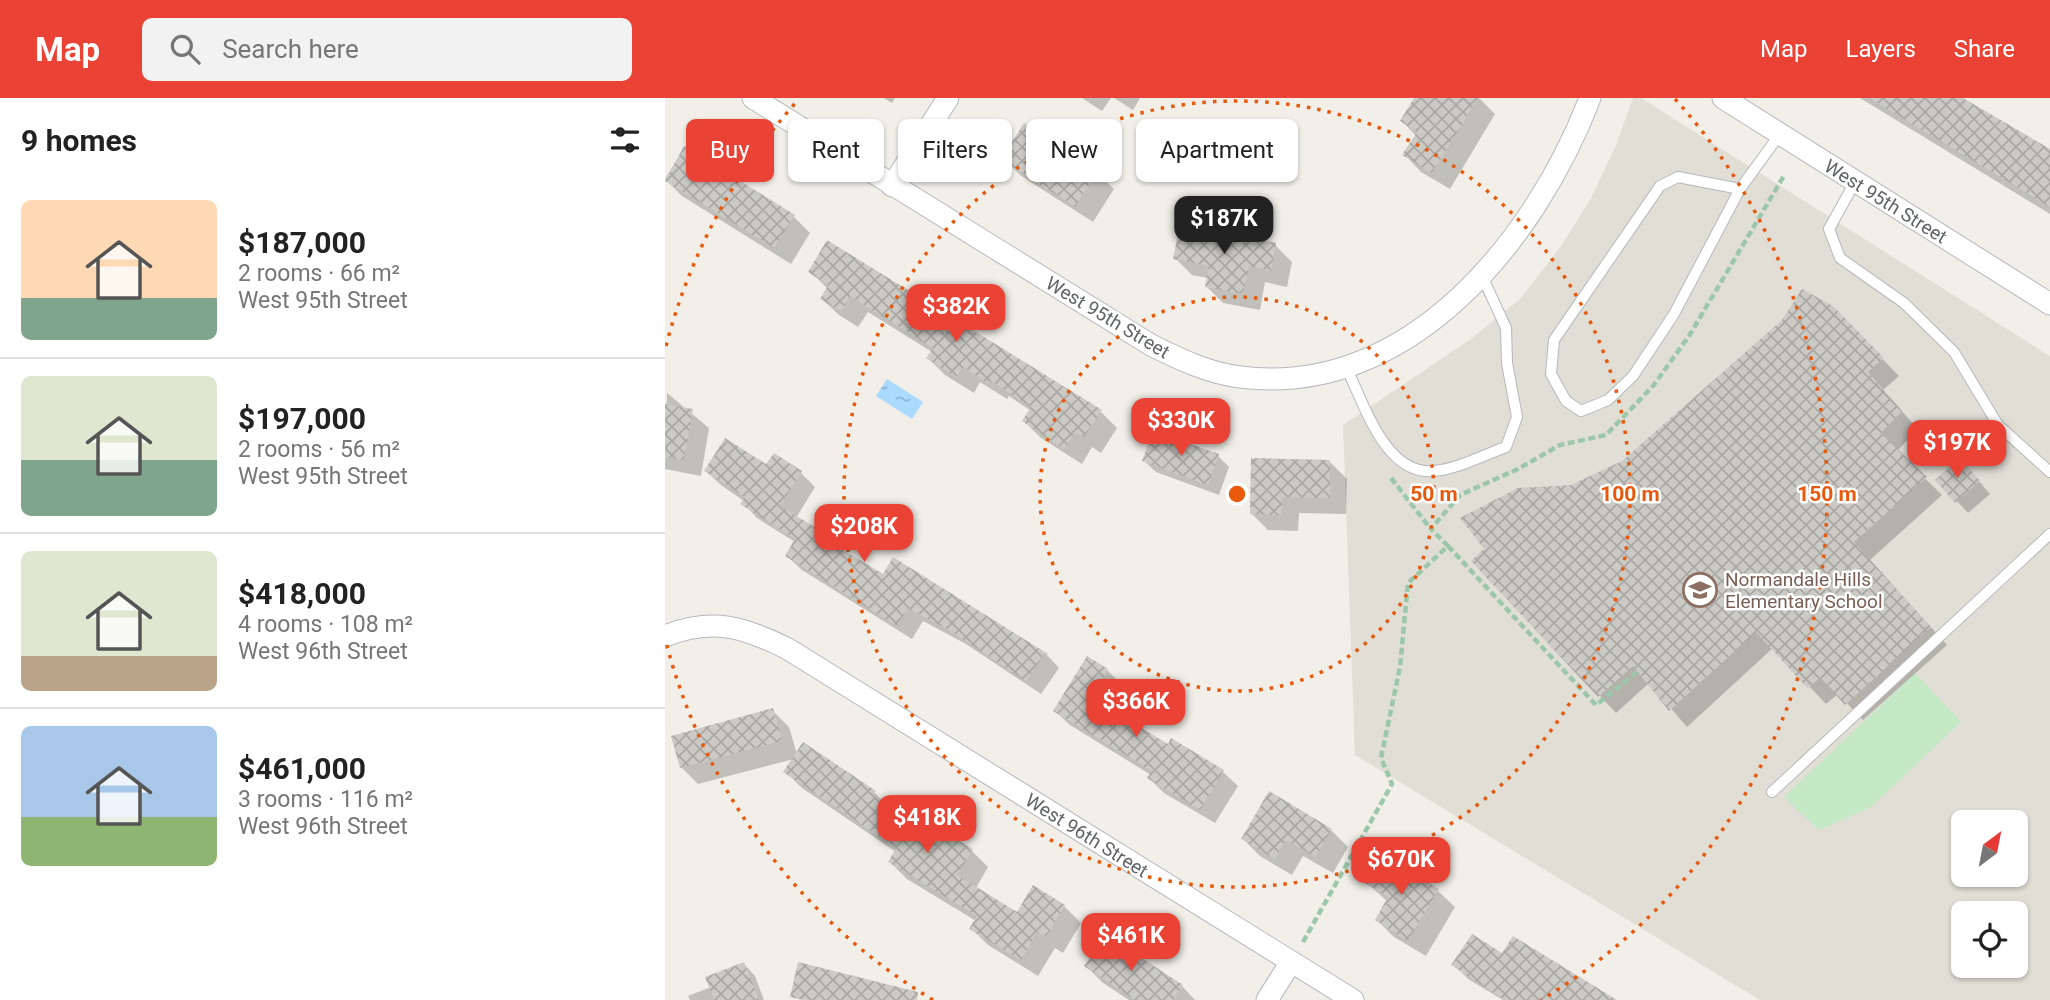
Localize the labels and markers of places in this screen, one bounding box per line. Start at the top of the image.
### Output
pin: $187K [1175,197,1273,256]
pin: $382K [907,285,1005,344]
pin: $330K [1132,398,1230,458]
pin: $197K [1908,420,2006,480]
centre of rings [1225,482,1249,506]
pin: $208K [815,504,913,564]
place label: Normandale Hills Elementary School [1725,568,1883,613]
school or university icon: Normandale Hills Elementary School [1681,571,1719,609]
pin: $366K [1087,680,1185,739]
pin: $418K [878,796,976,855]
pin: $670K [1352,838,1450,897]
pin: $461K [1082,914,1180,973]

